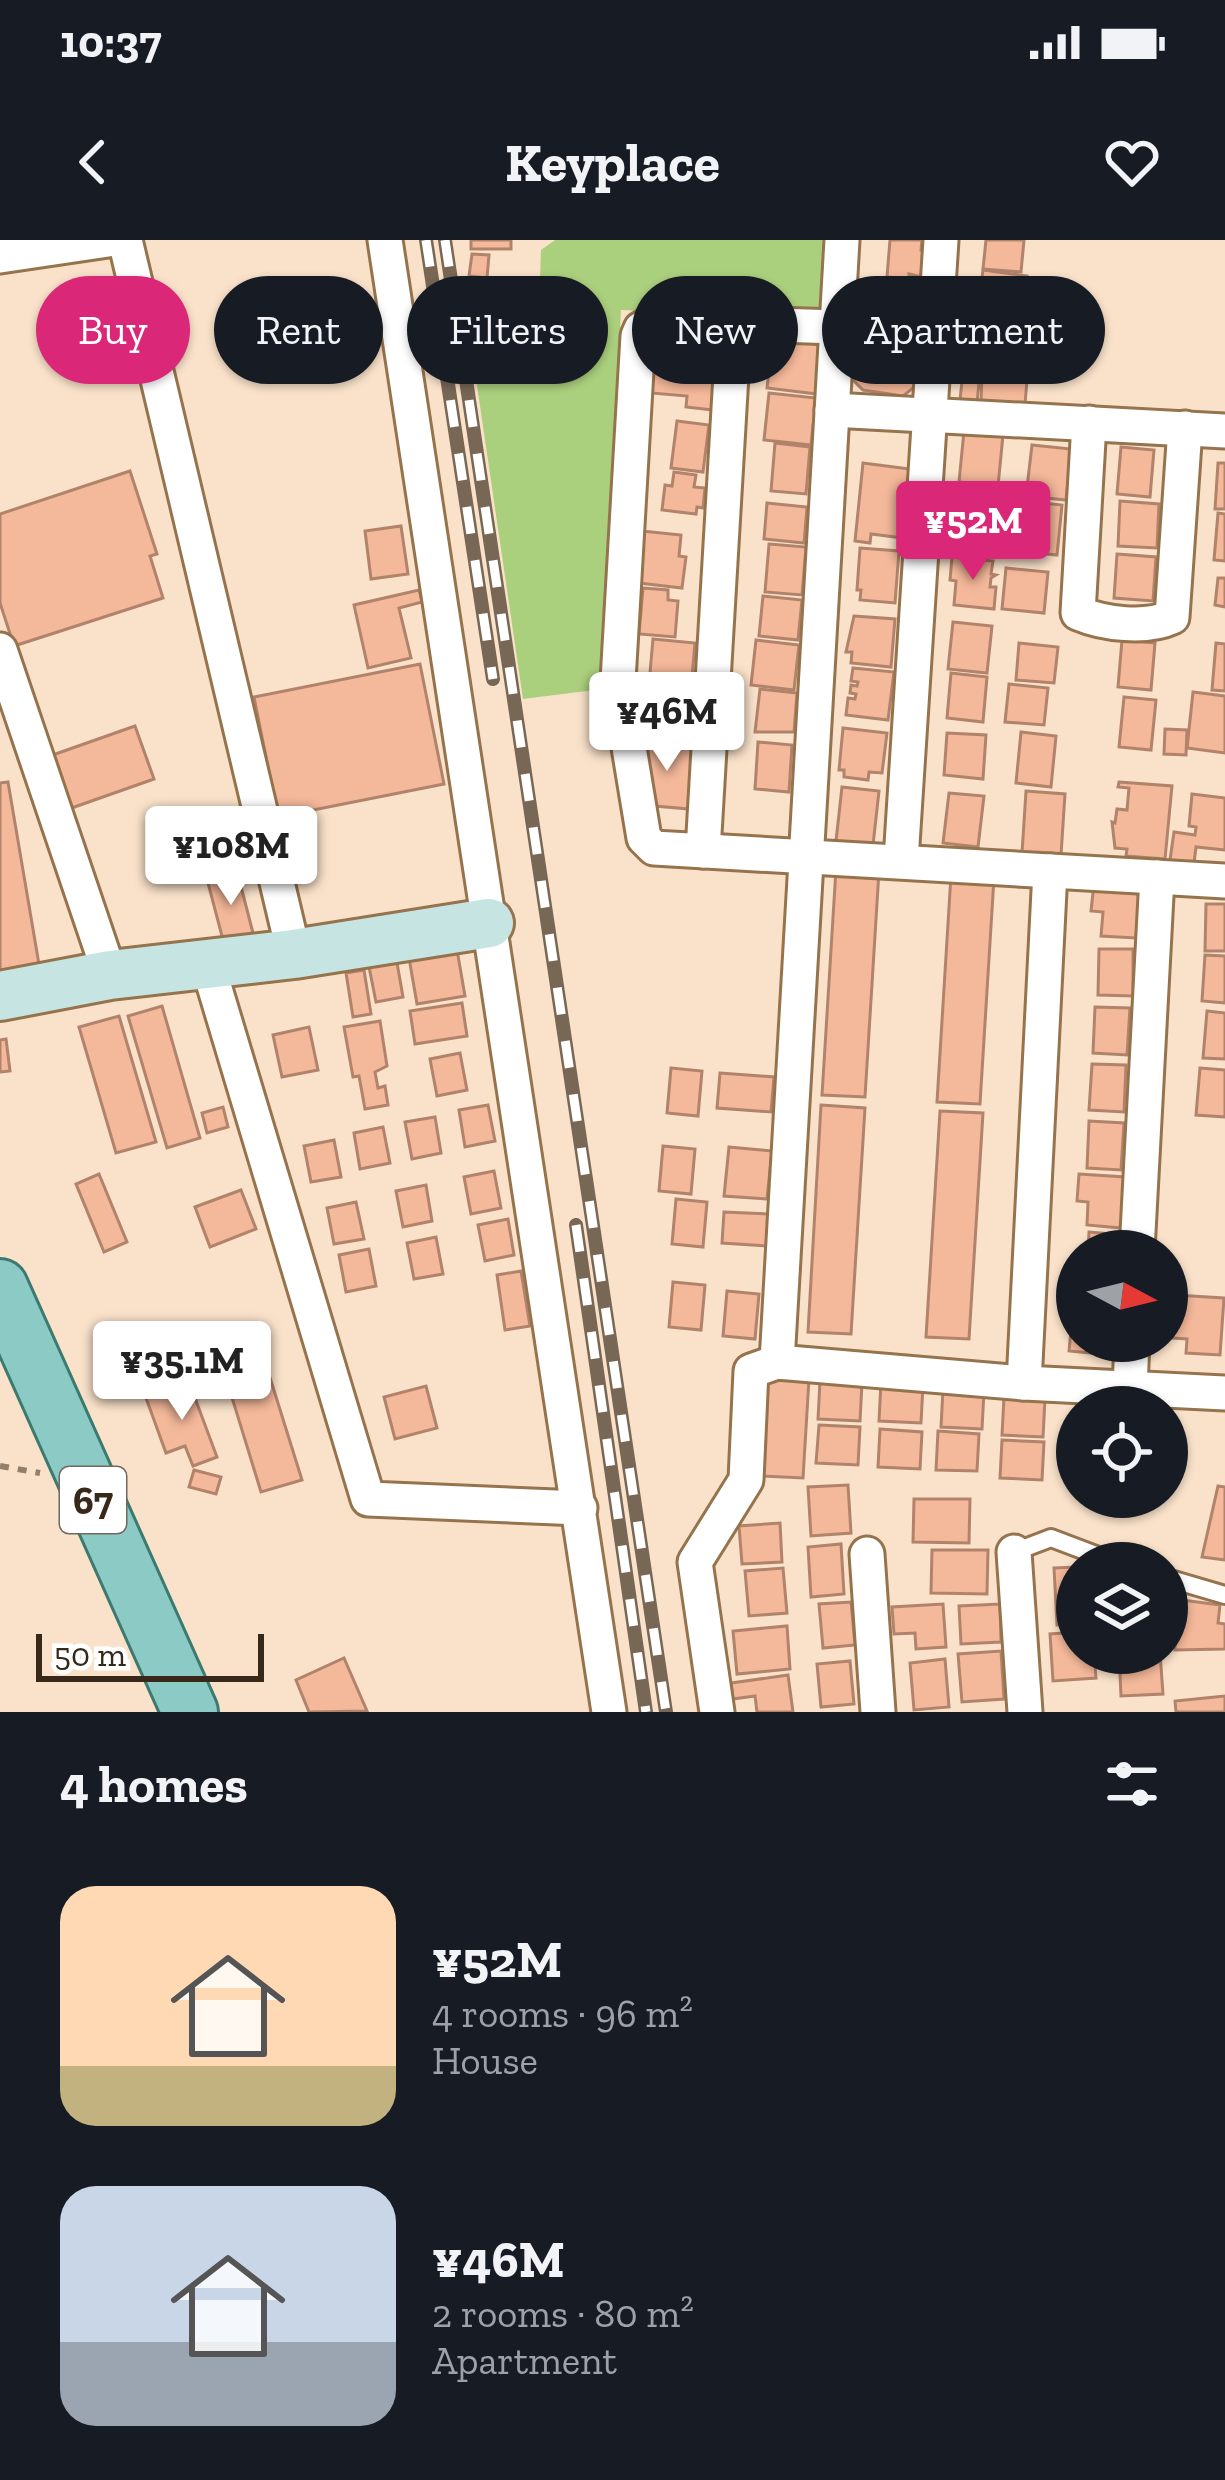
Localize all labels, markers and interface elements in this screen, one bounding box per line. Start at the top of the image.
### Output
text: 10:37 [60,15,162,69]
icon: back [60,129,126,195]
icon: heart [1099,129,1165,195]
text: Keyplace [505,130,720,195]
chip: Buy [36,276,190,384]
chip: Rent [214,276,383,384]
chip: Filters [407,276,608,384]
chip: New [632,276,798,384]
chip: Apartment [822,276,1105,384]
pin: ¥52M [902,481,1044,583]
text: ¥52M [923,496,1023,543]
pin: ¥46M [596,672,738,774]
text: ¥46M [616,687,718,734]
pin: ¥108M [147,806,315,908]
text: ¥108M [172,821,290,868]
north arrow [1056,1230,1188,1362]
map controls [1056,1230,1188,1674]
pin: ¥35.1M [84,1321,280,1423]
text: ¥35.1M [120,1336,244,1383]
button: locate [1056,1386,1188,1518]
road number: 67 [60,1467,126,1533]
button: layers [1056,1542,1188,1674]
scale bar [36,1628,264,1681]
text: 50 m [54,1635,126,1674]
icon: filters [1099,1751,1165,1817]
text: 4 homes [60,1754,248,1815]
text: ¥52M [432,1929,562,1990]
icon: home [156,1934,300,2078]
text: 4 rooms · 96 m² [432,1990,693,2037]
text: House [432,2037,538,2084]
text: ¥46M [432,2229,565,2290]
icon: home [156,2234,300,2378]
text: 2 rooms · 80 m² [432,2290,694,2337]
text: Apartment [432,2337,617,2384]

